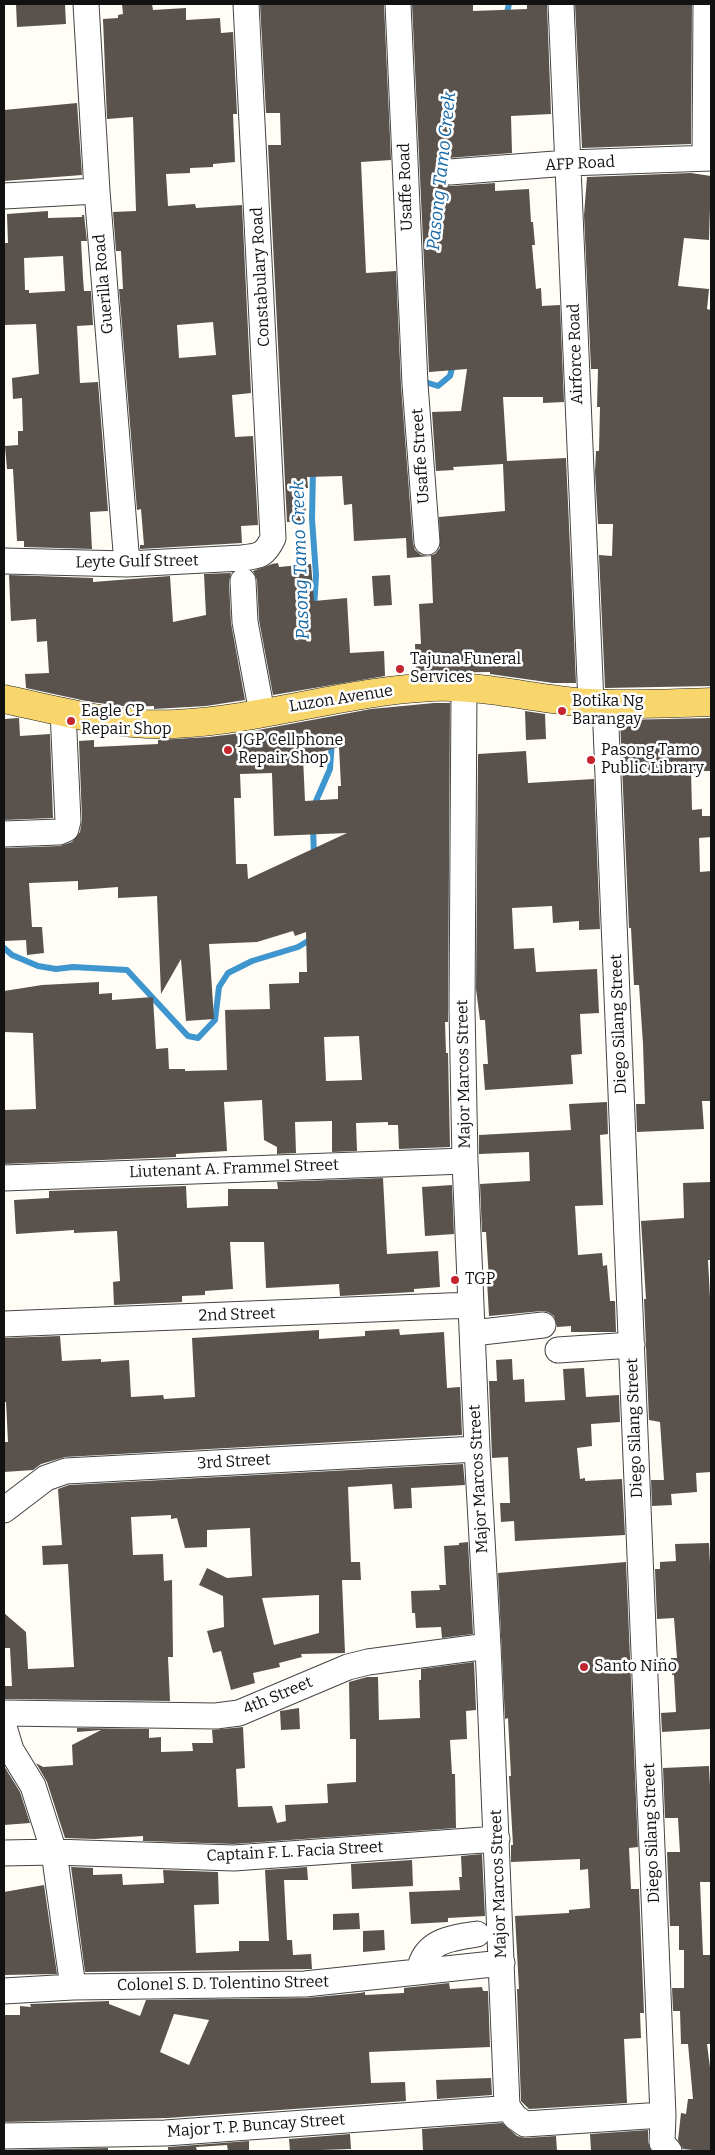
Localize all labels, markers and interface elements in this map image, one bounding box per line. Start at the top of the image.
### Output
water label: Pasong Tamo Creek [423,91,461,251]
street label: Usaffe Road [395,143,417,231]
street label: AFP Road [545,153,615,175]
street label: Constabulary Road [248,207,274,347]
street label: Guerilla Road [90,233,118,335]
street label: Airforce Road [565,303,587,405]
street label: Usaffe Street [408,408,434,504]
water label: Pasong Tamo Creek [287,480,315,640]
street label: Leyte Gulf Street [75,551,199,573]
place label: Tajuna Funeral Services [410,650,521,688]
marker: Tajuna Funeral Services [394,663,406,675]
street label: Luzon Avenue [288,681,394,717]
place label: Botika Ng Barangay [572,692,644,730]
place label: Eagle CP Repair Shop [81,702,172,740]
marker: Botika Ng Barangay [556,705,568,717]
marker: Eagle CP Repair Shop [65,715,77,727]
place label: JGP Cellphone Repair Shop [238,731,343,769]
place label: Pasong Tamo Public Library [601,741,704,779]
marker: JGP Cellphone Repair Shop [222,744,234,756]
marker: Pasong Tamo Public Library [585,754,597,766]
street label: Diego Silang Street [607,954,631,1094]
street label: Major Marcos Street [453,999,475,1149]
street label: Liutenant A. Frammel Street [129,1156,339,1182]
place label: TGP [465,1270,495,1290]
marker: TGP [449,1274,461,1286]
street label: 2nd Street [198,1304,276,1326]
street label: Diego Silang Street [623,1358,647,1498]
street label: Major Marcos Street [466,1404,492,1554]
street label: 3rd Street [197,1450,271,1474]
place label: Santo Niño [594,1657,677,1677]
marker: Santo Niño [578,1661,590,1673]
street label: 4th Street [241,1673,315,1719]
street label: Diego Silang Street [640,1763,664,1903]
street label: Major Marcos Street [487,1809,511,1959]
street label: Captain F. L. Facia Street [206,1838,384,1866]
street label: Colonel S. D. Tolentino Street [117,1973,329,1995]
street label: Major T. P. Buncay Street [166,2110,346,2142]

